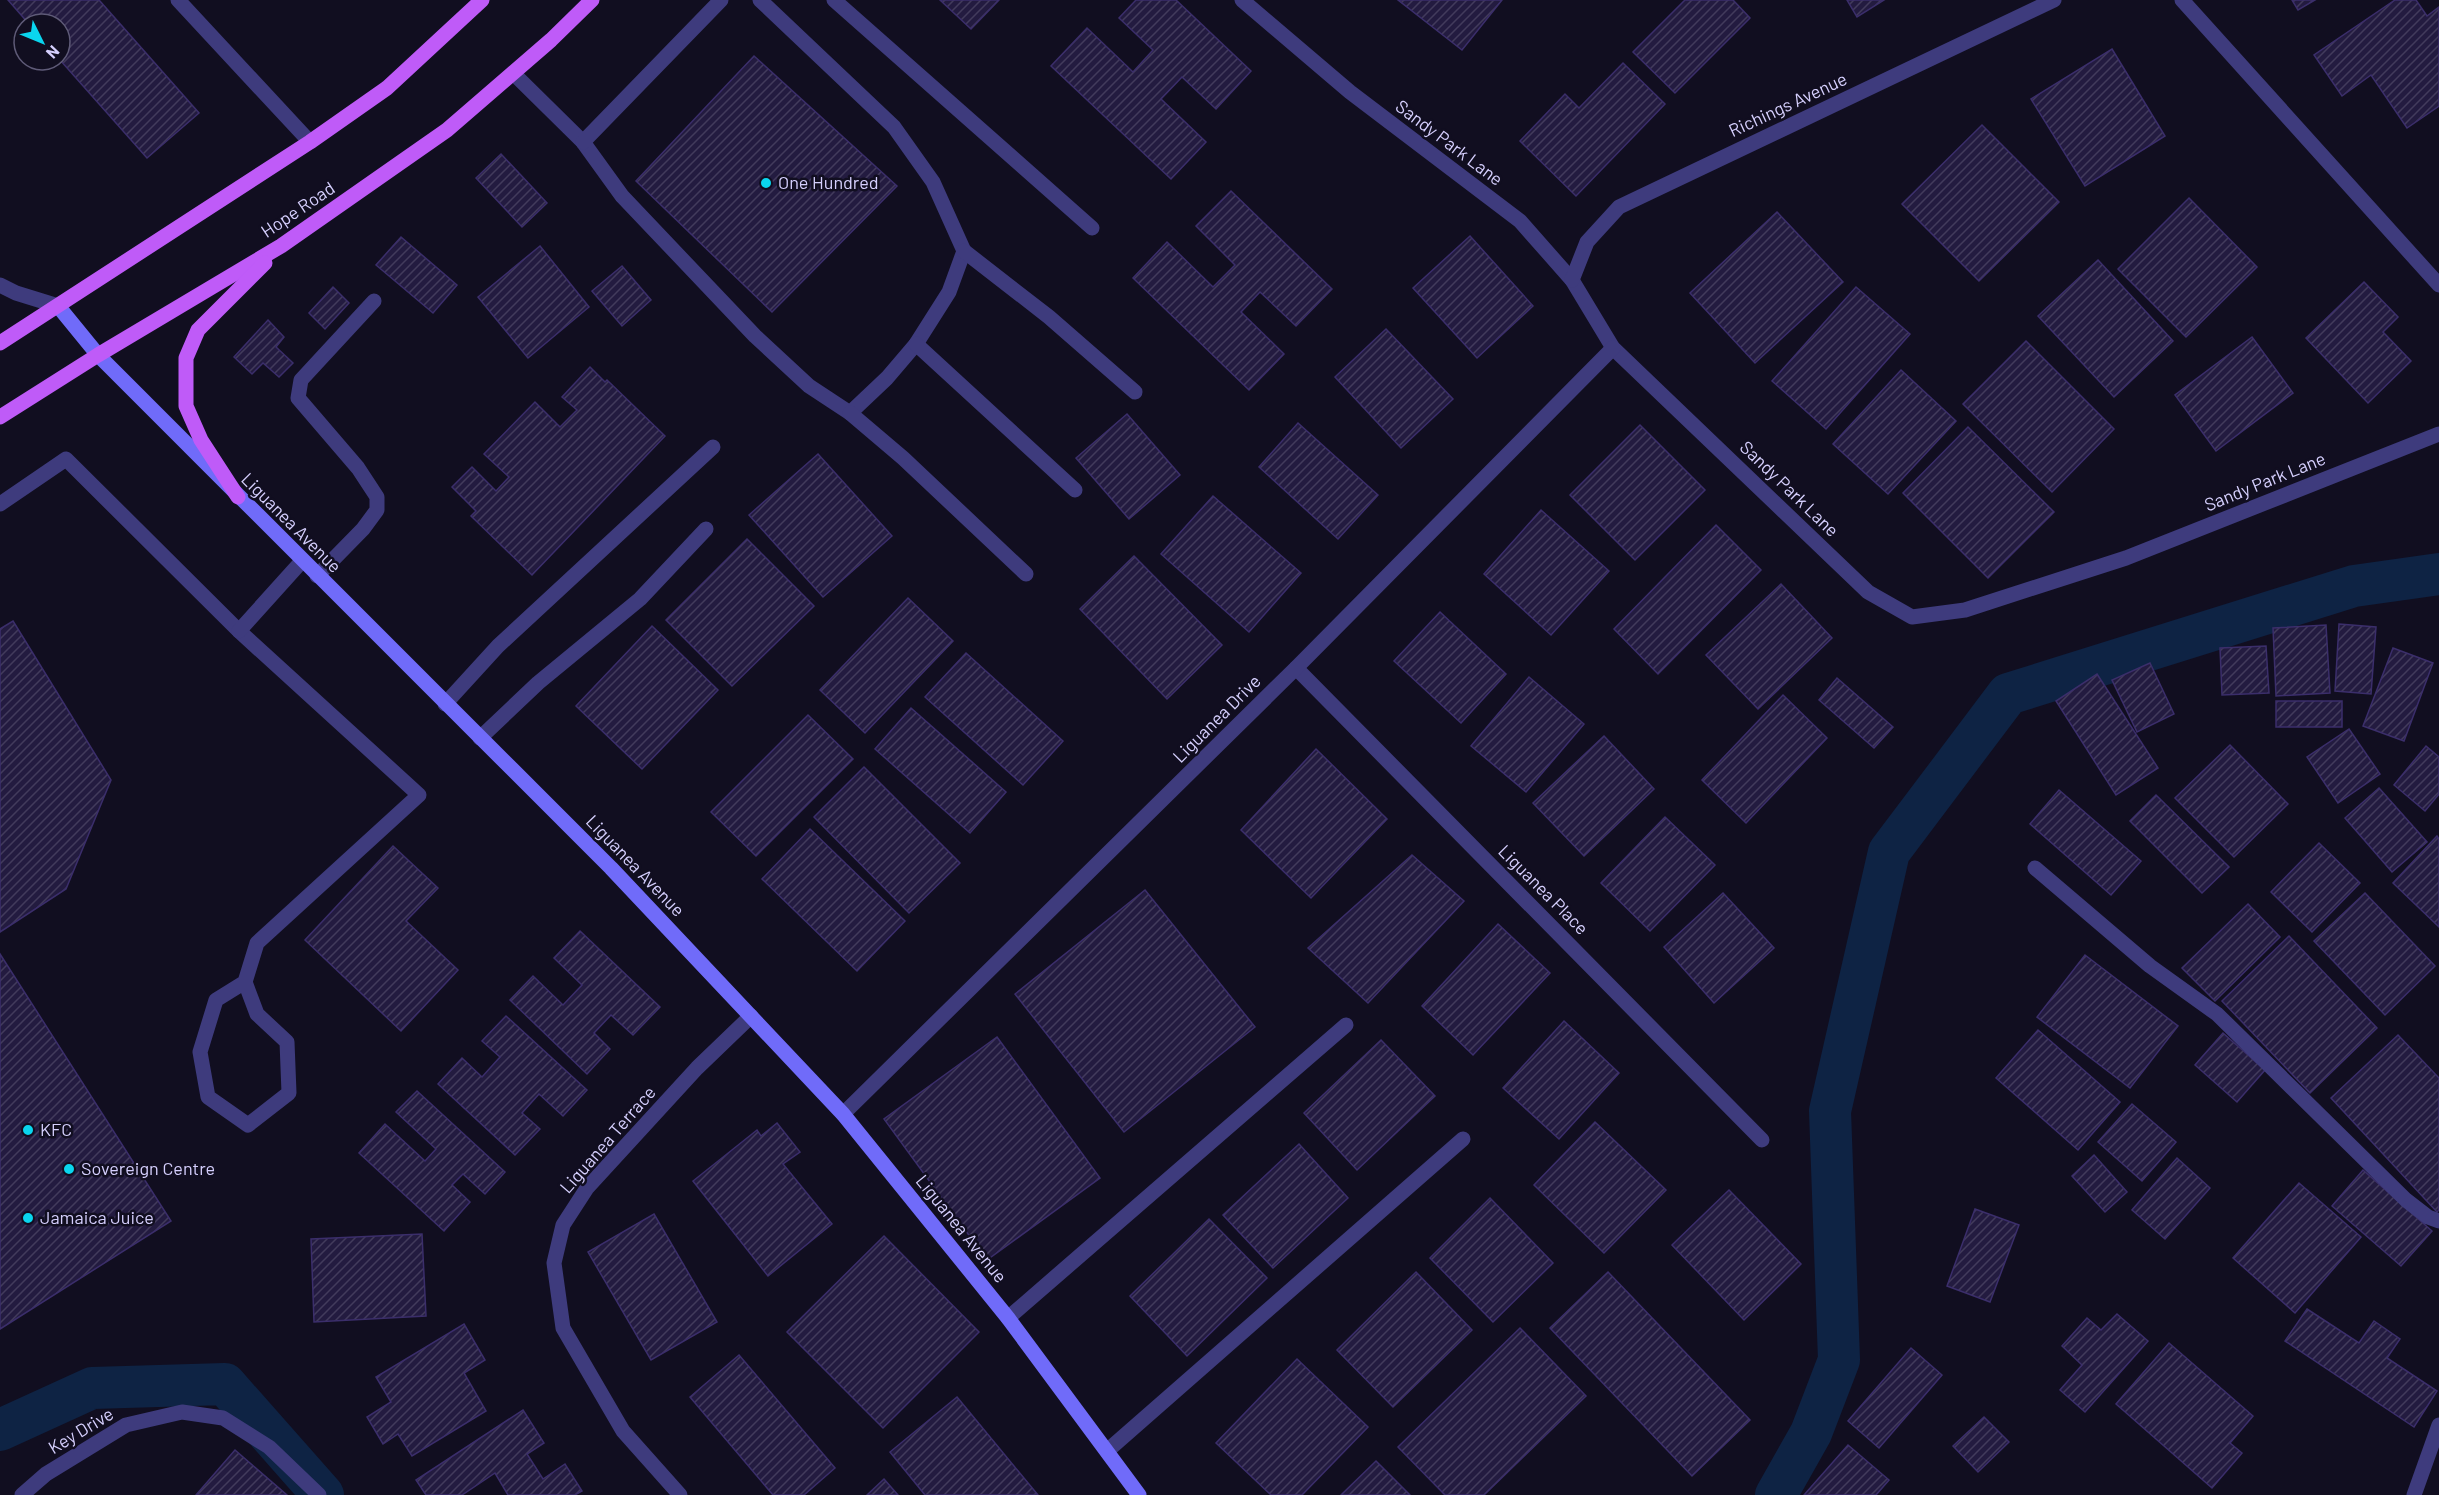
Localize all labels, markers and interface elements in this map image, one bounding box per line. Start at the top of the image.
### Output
north arrow [12,12,72,72]
text: N [43,42,64,63]
street label: Richings Avenue [1725,67,1850,141]
street label: Sandy Park Lane [1392,95,1508,190]
place label: One Hundred [778,171,879,193]
street label: Hope Road [256,176,339,242]
marker: One Hundred [759,176,773,190]
street label: Sandy Park Lane [1736,436,1844,541]
street label: Sandy Park Lane [2201,447,2328,515]
street label: Liguanea Avenue [237,468,346,577]
street label: Liguanea Drive [1168,670,1265,767]
street label: Liguanea Avenue [582,810,690,921]
street label: Liguanea Place [1494,840,1593,939]
street label: Liguanea Terrace [555,1081,660,1197]
place label: KFC [40,1118,72,1140]
marker: KFC [21,1123,35,1137]
place label: Sovereign Centre [81,1157,215,1179]
marker: Sovereign Centre [62,1162,76,1176]
street label: Liguanea Avenue [912,1170,1012,1287]
place label: Jamaica Juice [40,1206,154,1228]
marker: Jamaica Juice [21,1211,35,1225]
street label: Key Drive [44,1402,117,1458]

